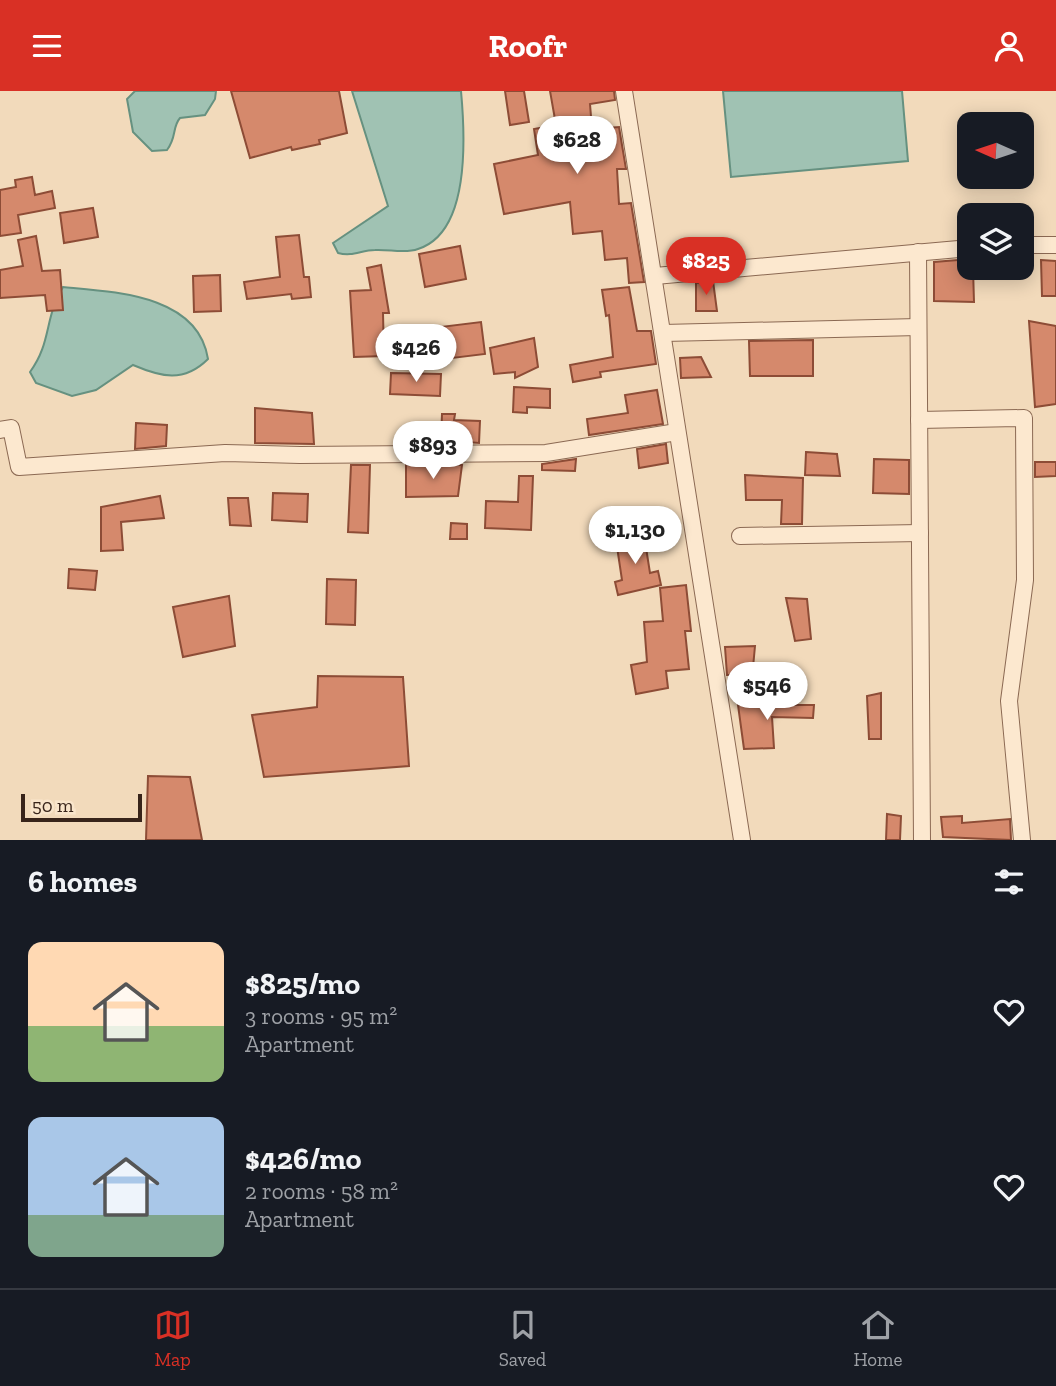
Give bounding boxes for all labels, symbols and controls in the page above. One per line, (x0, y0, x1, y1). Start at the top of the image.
icon: menu (28, 27, 66, 65)
text: Roofr (489, 27, 567, 65)
icon: person (990, 27, 1028, 65)
north arrow (957, 112, 1034, 189)
map controls (957, 112, 1034, 280)
pin: $628 (536, 116, 618, 176)
text: $628 (553, 125, 601, 153)
button: layers (957, 203, 1034, 280)
pin: $825 (665, 237, 747, 297)
text: $825 (682, 246, 730, 274)
pin: $426 (375, 324, 457, 384)
text: $426 (391, 333, 441, 361)
pin: $893 (392, 421, 474, 481)
text: $893 (409, 430, 457, 458)
pin: $1,130 (578, 507, 692, 566)
text: $1,130 (605, 515, 665, 543)
pin: $546 (726, 663, 808, 722)
text: $546 (743, 671, 791, 699)
scale bar (21, 791, 142, 823)
text: 50 m (32, 794, 73, 817)
icon: filters (990, 863, 1028, 901)
text: 6 homes (28, 864, 137, 900)
text: $825/mo (245, 966, 360, 1002)
icon: home (84, 970, 168, 1054)
icon: heart (990, 993, 1028, 1031)
text: 3 rooms · 95 m² (245, 1002, 397, 1030)
text: Apartment (245, 1030, 354, 1058)
text: $426/mo (245, 1141, 361, 1177)
icon: home (84, 1145, 168, 1229)
icon: heart (990, 1168, 1028, 1206)
text: 2 rooms · 58 m² (245, 1177, 398, 1205)
text: Apartment (245, 1205, 354, 1233)
tab: Map (154, 1306, 192, 1371)
tab: Saved (499, 1306, 546, 1371)
tab: Home (853, 1306, 902, 1371)

